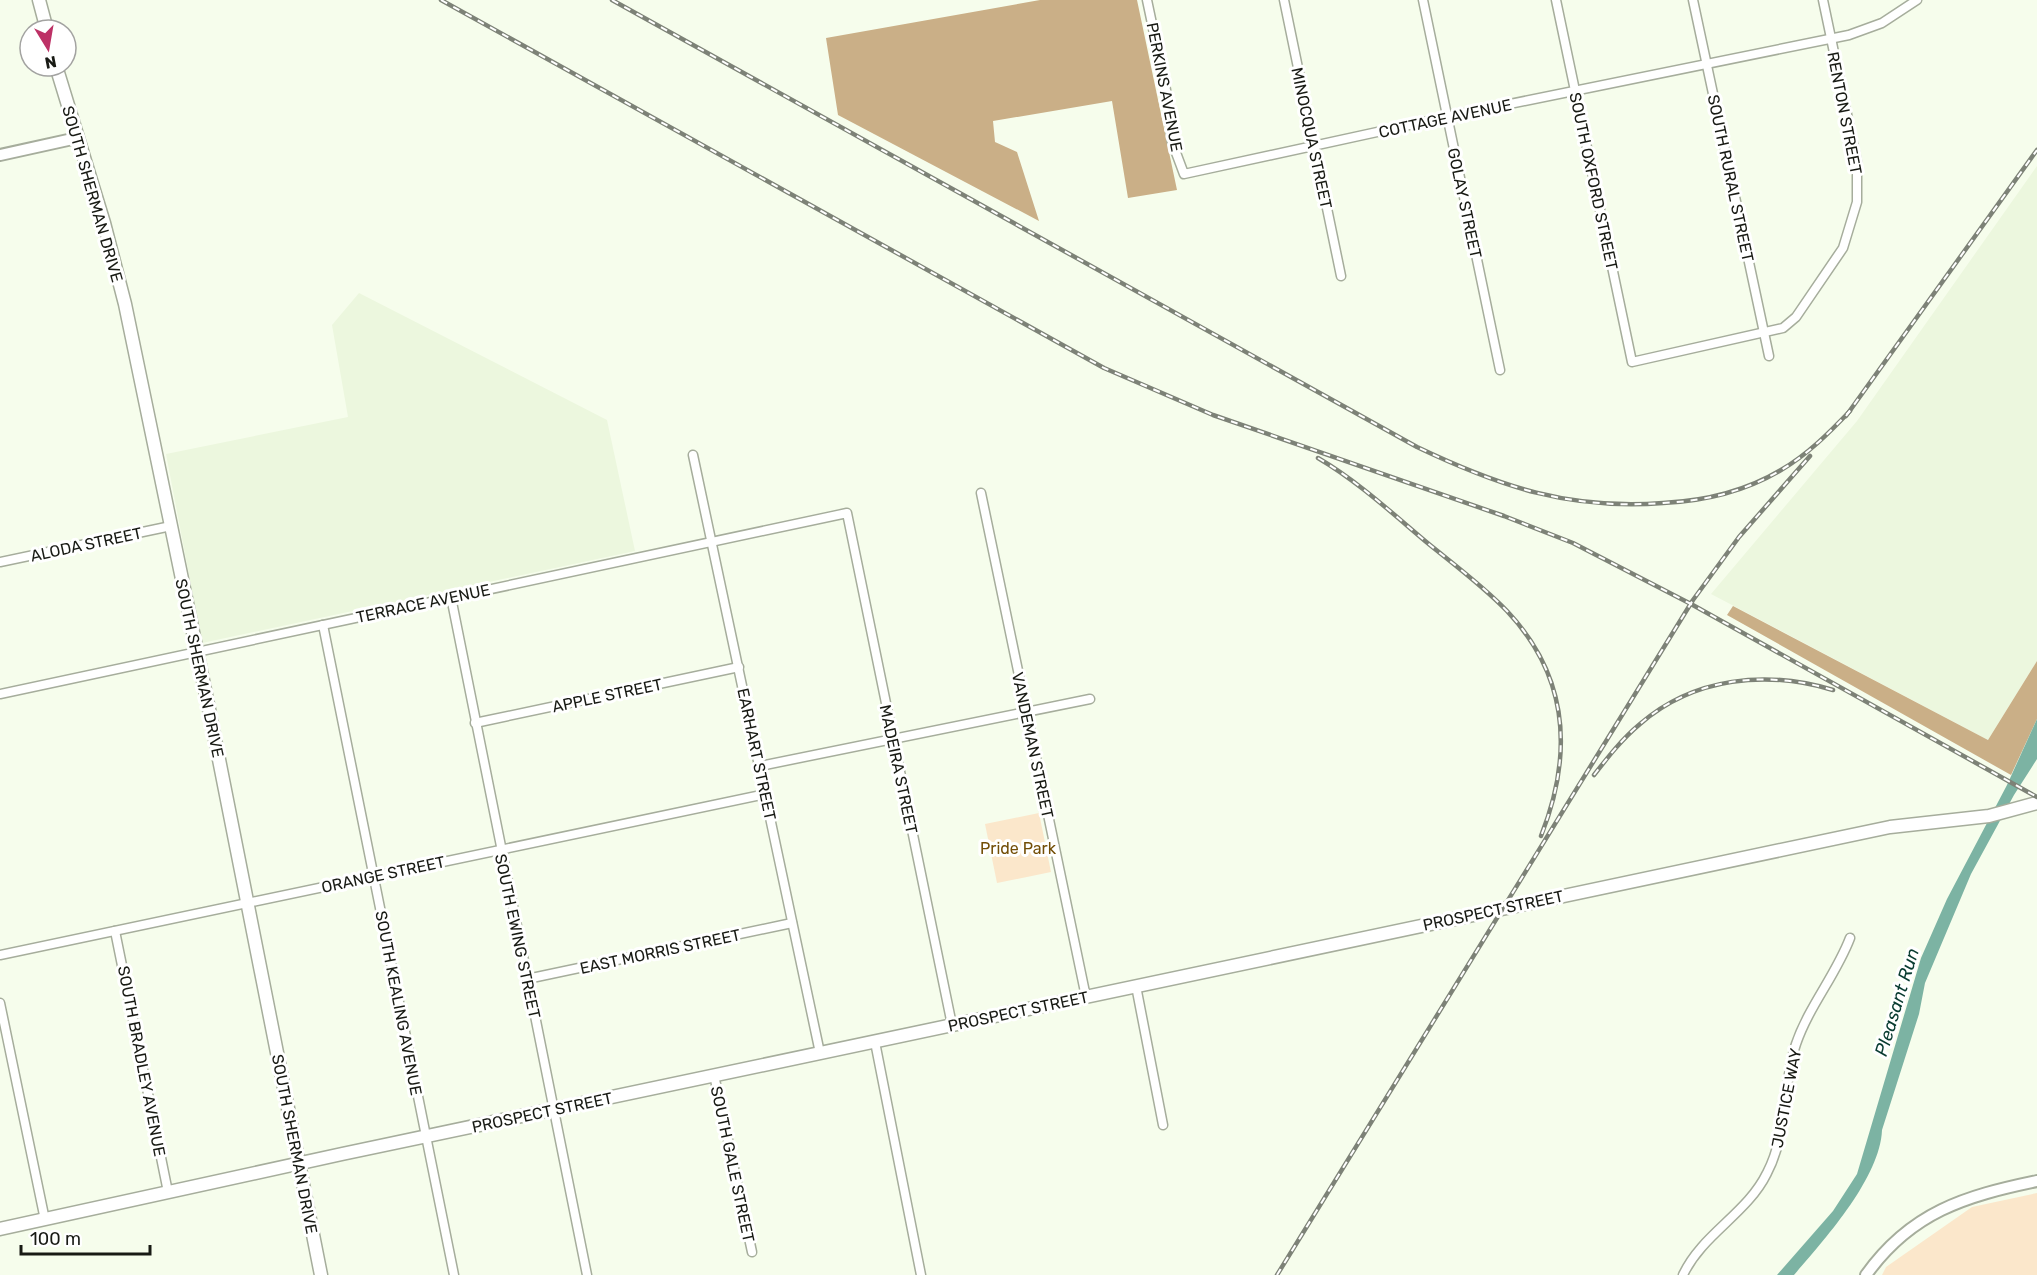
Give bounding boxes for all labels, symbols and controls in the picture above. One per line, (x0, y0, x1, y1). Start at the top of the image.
north arrow (18, 18, 78, 78)
street label: PERKINS AVENUE (1143, 21, 1186, 153)
street label: RENTON STREET (1823, 50, 1866, 176)
text: N (43, 52, 58, 73)
street label: MINOCQUA STREET (1287, 66, 1336, 210)
street label: SOUTH OXFORD STREET (1565, 91, 1622, 272)
street label: SOUTH RURAL STREET (1704, 93, 1758, 263)
street label: COTTAGE AVENUE (1377, 95, 1513, 142)
street label: SOUTH SHERMAN DRIVE (58, 104, 127, 285)
street label: GOLAY STREET (1444, 146, 1485, 260)
street label: ALODA STREET (29, 523, 144, 566)
street label: SOUTH SHERMAN DRIVE (171, 577, 228, 759)
street label: TERRACE AVENUE (354, 580, 492, 627)
street label: VANDEMAN STREET (1008, 670, 1057, 820)
street label: APPLE STREET (550, 675, 664, 716)
street label: EARHART STREET (733, 686, 780, 822)
street label: MADEIRA STREET (876, 703, 921, 835)
park label: Pride Park (980, 839, 1057, 858)
street label: ORANGE STREET (320, 852, 447, 897)
street label: SOUTH EWING STREET (491, 852, 544, 1020)
street label: PROSPECT STREET (1421, 886, 1565, 935)
street label: SOUTH KEALING AVENUE (371, 909, 426, 1097)
street label: EAST MORRIS STREET (578, 925, 742, 978)
water label: Pleasant Run (1870, 945, 1924, 1059)
street label: SOUTH BRADLEY AVENUE (114, 964, 169, 1158)
street label: PROSPECT STREET (946, 987, 1090, 1036)
street label: JUSTICE WAY (1768, 1047, 1805, 1150)
street label: SOUTH SHERMAN DRIVE (268, 1053, 321, 1236)
street label: SOUTH GALE STREET (707, 1084, 758, 1244)
street label: PROSPECT STREET (470, 1088, 614, 1137)
scale bar (21, 1218, 150, 1256)
text: 100 m (30, 1228, 81, 1250)

